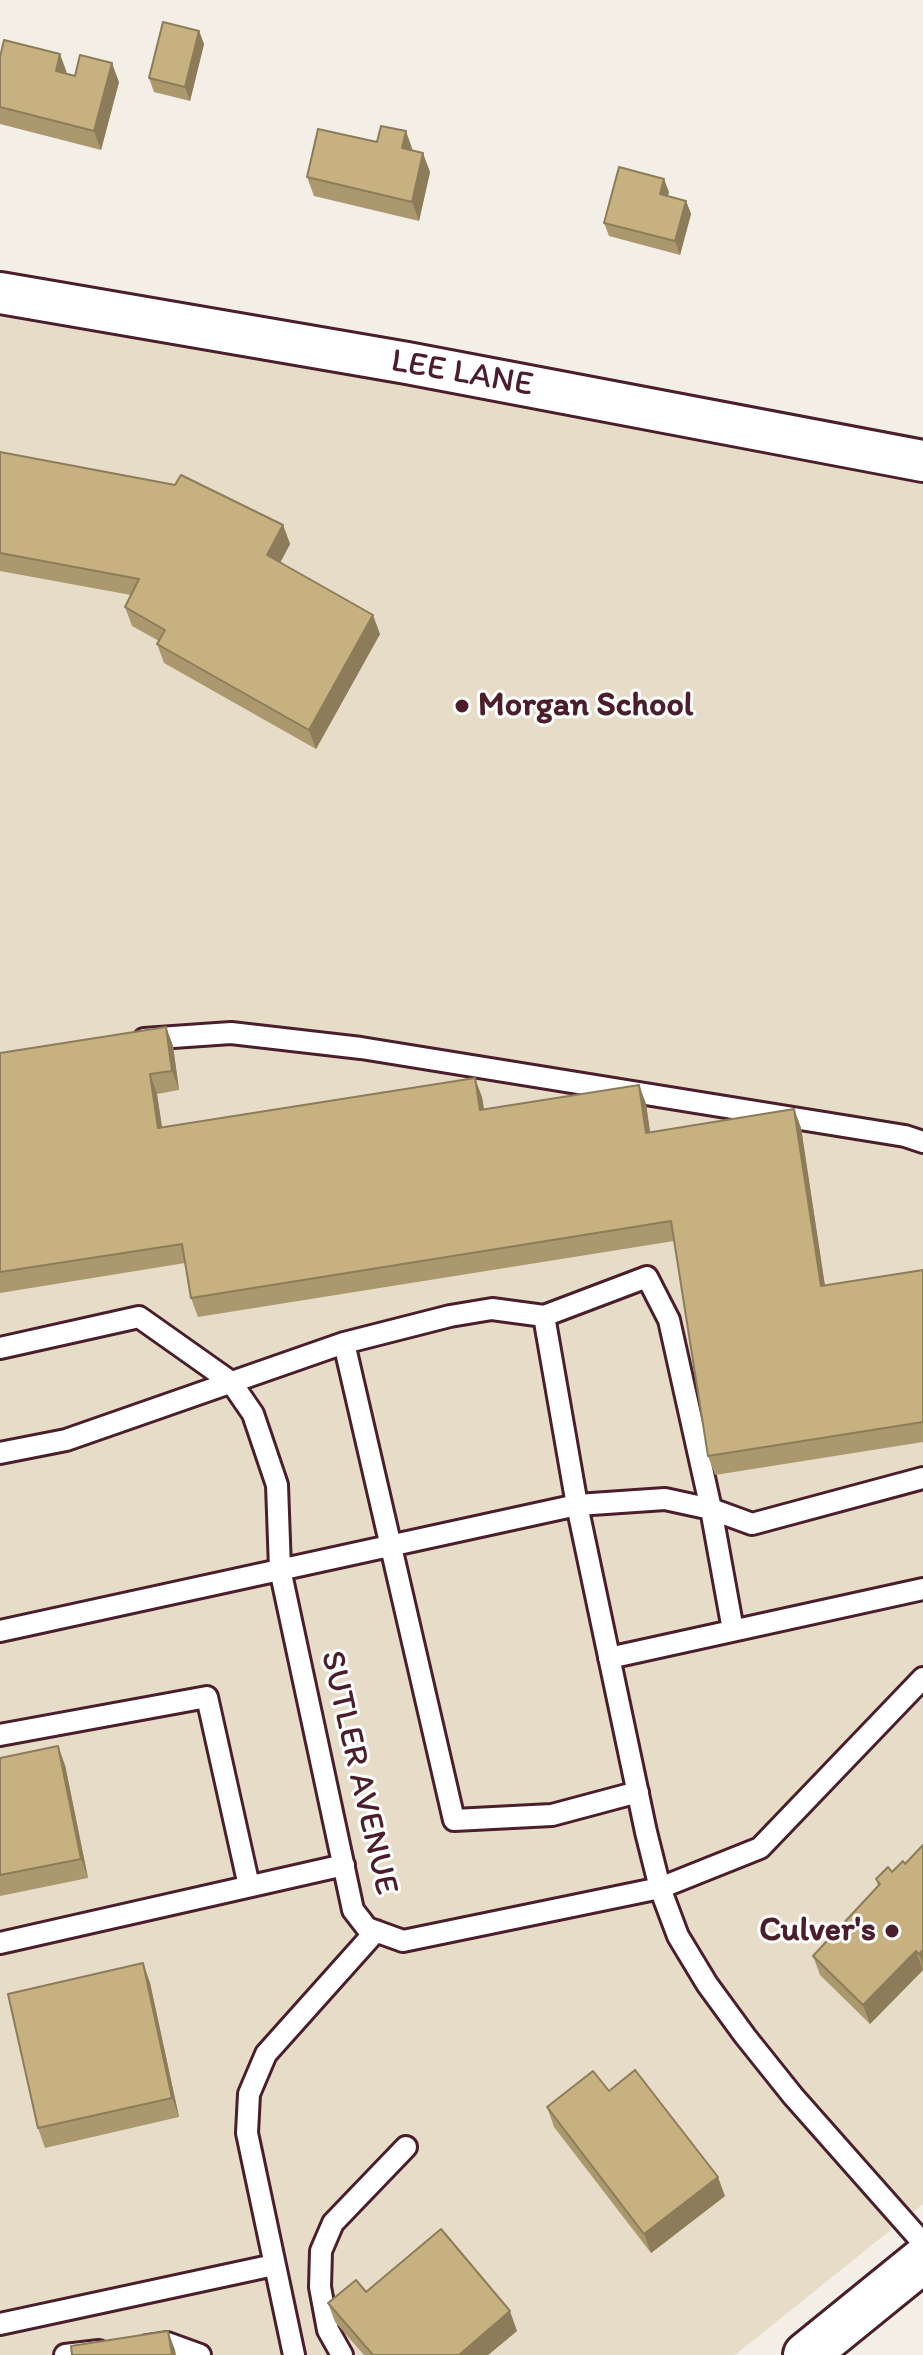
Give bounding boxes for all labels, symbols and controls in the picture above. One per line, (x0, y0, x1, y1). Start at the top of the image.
street label: LEE LANE (388, 341, 536, 407)
place label: Morgan School (478, 686, 693, 726)
marker: Morgan School (453, 697, 471, 715)
street label: SUTLER AVENUE (310, 1647, 406, 1899)
place label: Culver's (759, 1911, 876, 1951)
marker: Culver's (883, 1922, 901, 1940)

